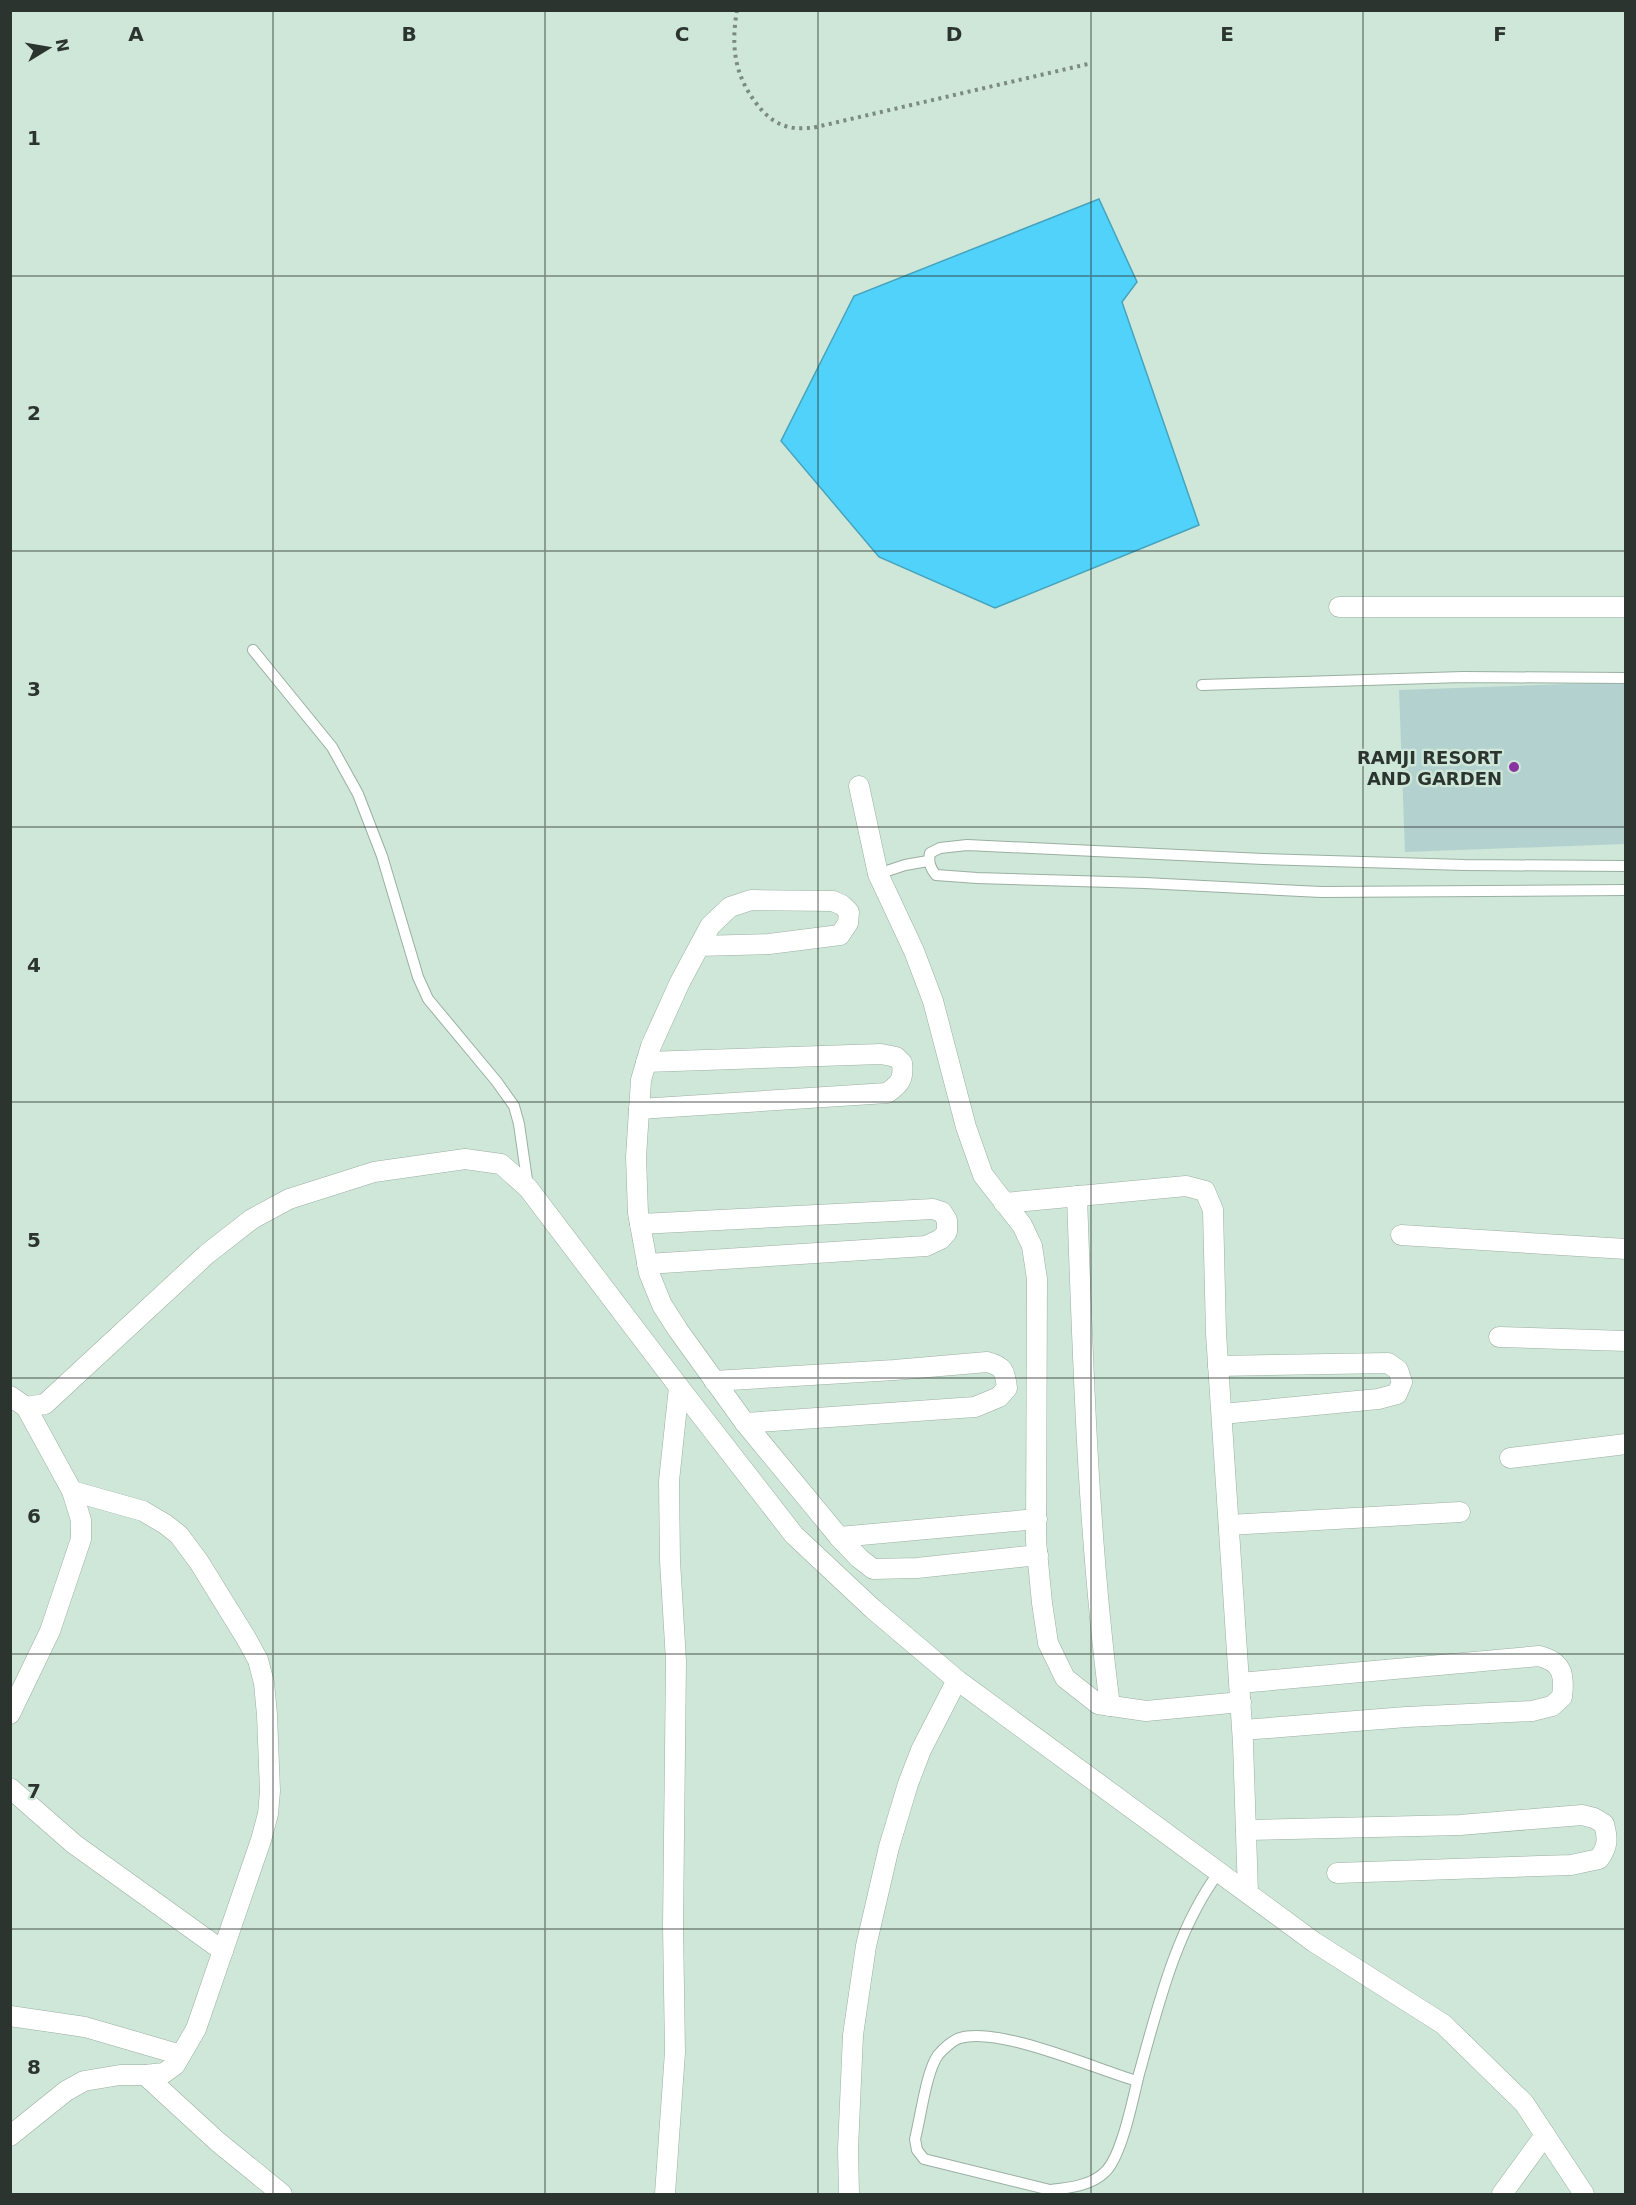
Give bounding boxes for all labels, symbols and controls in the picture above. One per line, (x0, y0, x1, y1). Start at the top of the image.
north arrow (18, 18, 78, 78)
text: A (128, 22, 144, 46)
text: B (401, 22, 417, 46)
text: C (675, 22, 689, 46)
text: D (946, 22, 962, 46)
text: E (1220, 22, 1234, 46)
text: F (1493, 22, 1507, 46)
text: N (52, 37, 73, 54)
text: 1 (27, 126, 41, 150)
text: 2 (27, 401, 41, 425)
text: 3 (27, 677, 41, 701)
place label: RAMJI RESORT AND GARDEN (1357, 747, 1503, 789)
marker: RAMJI RESORT AND GARDEN (1507, 760, 1521, 774)
text: 4 (27, 953, 41, 977)
text: 5 (27, 1228, 41, 1252)
text: 6 (27, 1504, 41, 1528)
text: 7 (27, 1779, 41, 1803)
text: 8 (27, 2055, 41, 2079)

